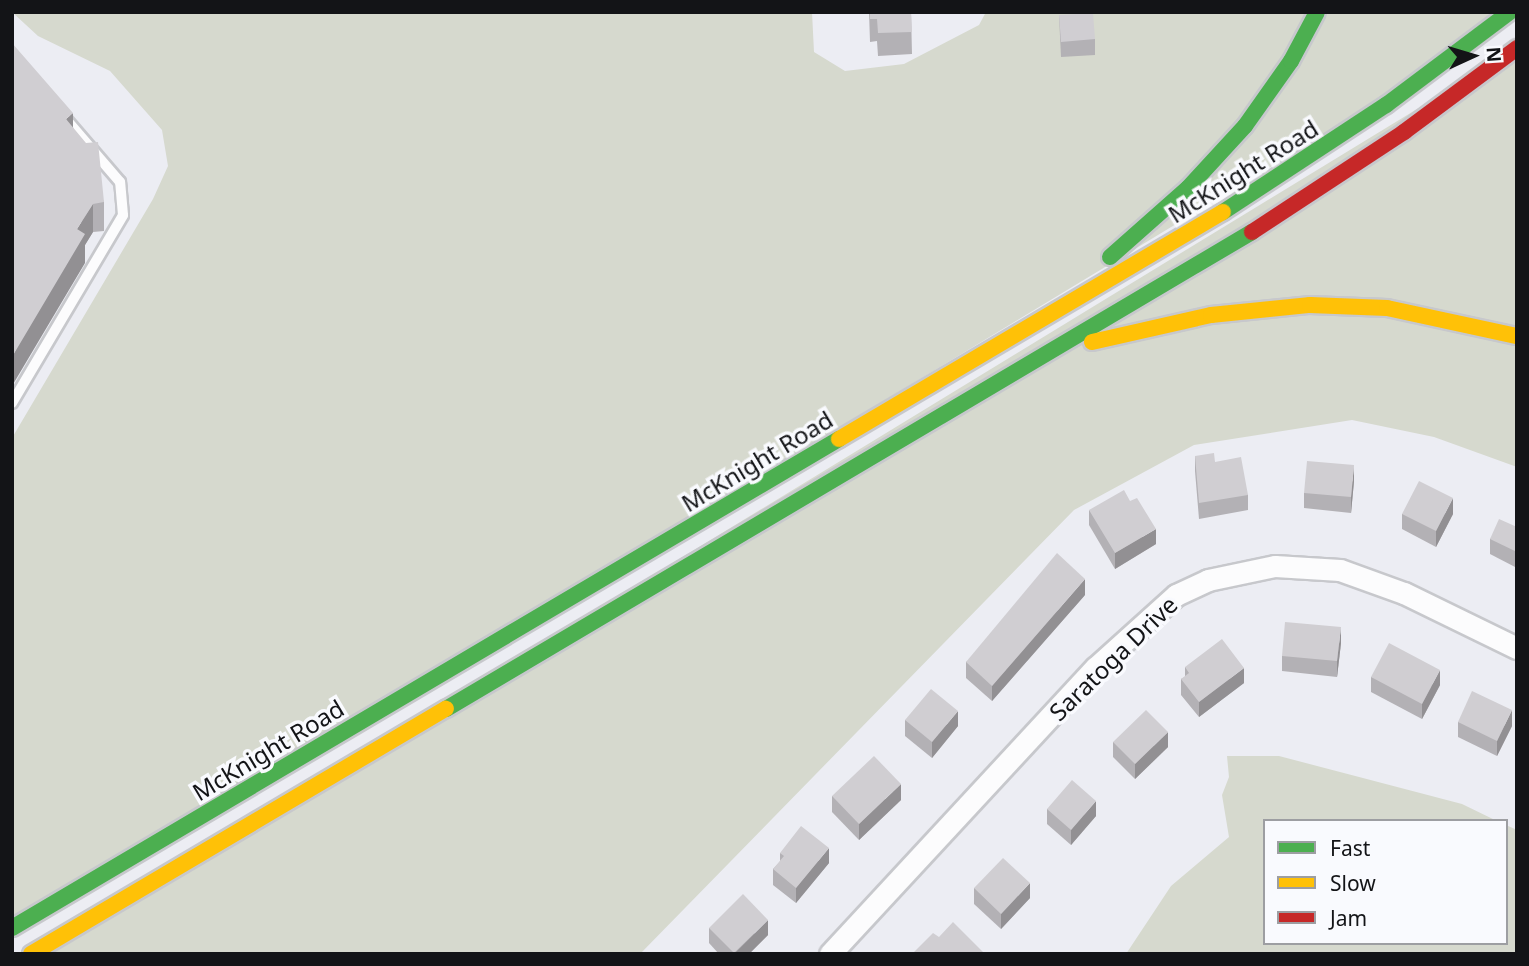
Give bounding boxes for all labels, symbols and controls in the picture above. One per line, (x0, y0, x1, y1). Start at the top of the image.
north arrow (1438, 21, 1508, 91)
text: N (1480, 46, 1507, 63)
street label: McKnight Road (1163, 113, 1323, 229)
street label: McKnight Road (676, 405, 838, 517)
street label: Saratoga Drive (1043, 590, 1183, 726)
street label: McKnight Road (187, 694, 349, 806)
legend (1263, 819, 1508, 945)
text: Fast (1330, 834, 1370, 862)
text: Slow (1330, 869, 1376, 897)
text: Jam (1330, 904, 1367, 932)

